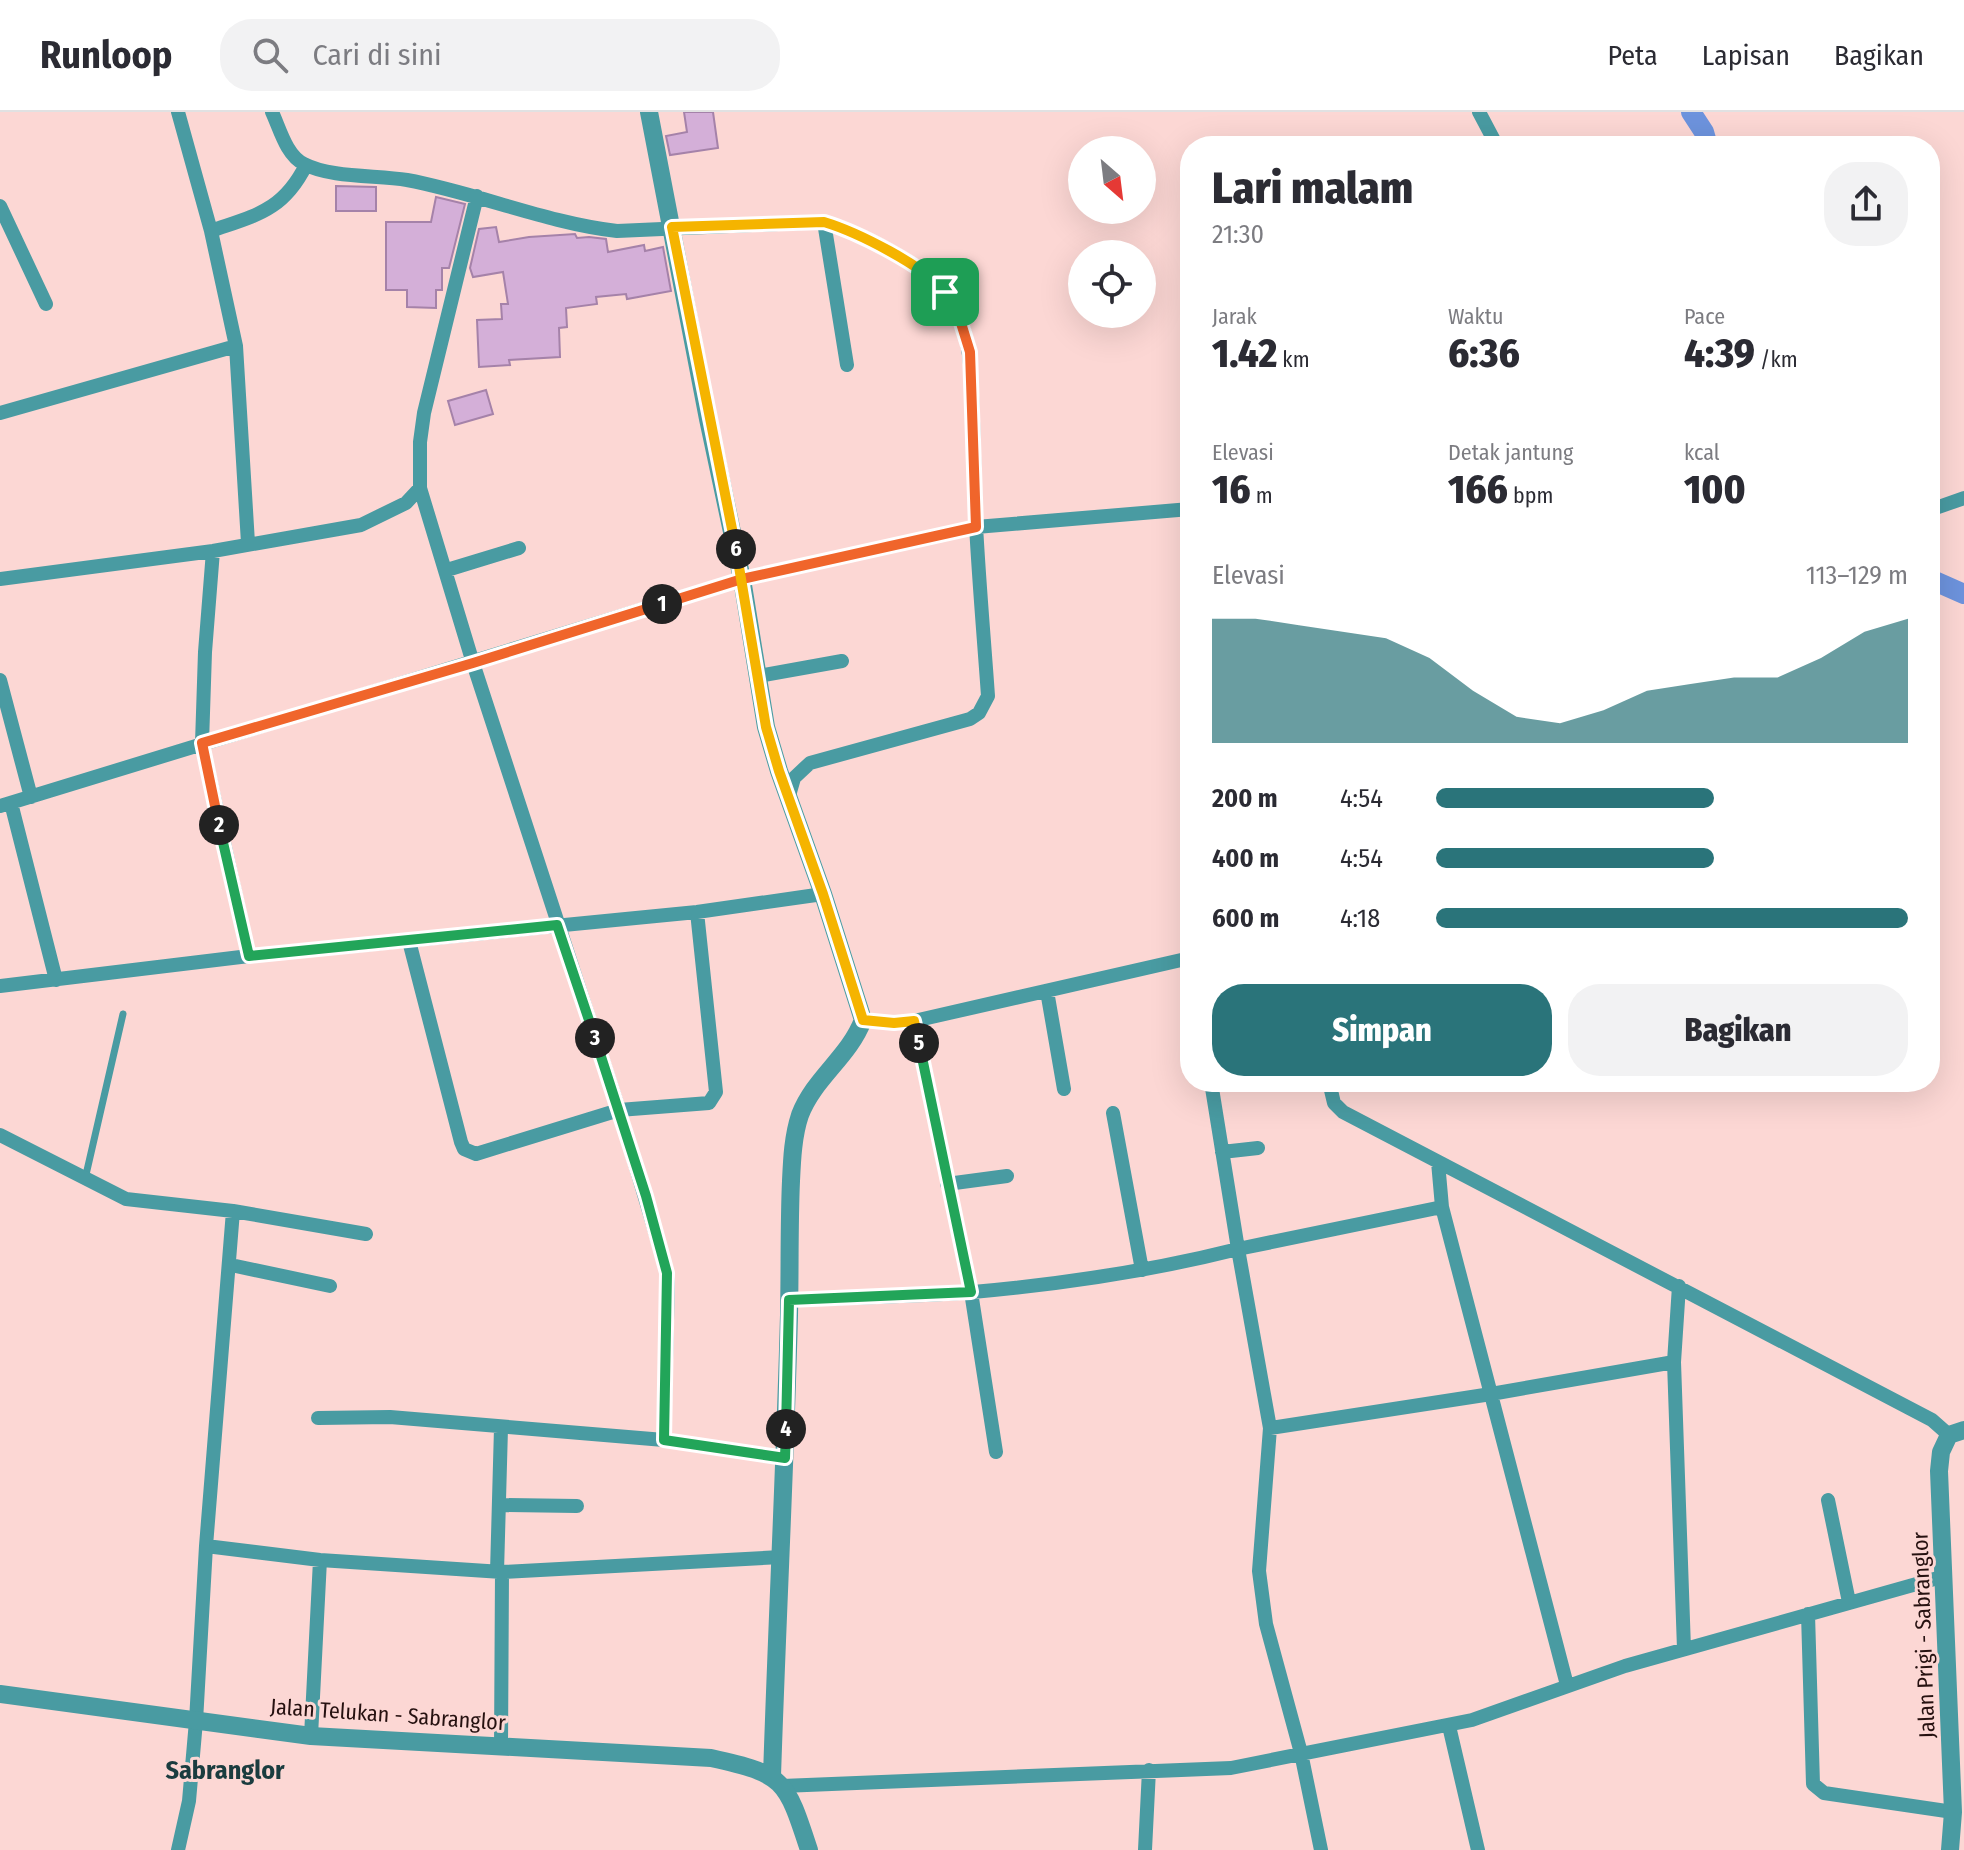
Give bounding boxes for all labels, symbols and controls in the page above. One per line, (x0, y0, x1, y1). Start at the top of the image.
search box (220, 19, 780, 91)
text: Runloop (40, 32, 172, 78)
icon: search (248, 33, 292, 77)
text: Cari di sini (312, 37, 442, 73)
text: Peta (1607, 39, 1658, 72)
text: Lapisan (1702, 39, 1790, 72)
text: Bagikan (1834, 39, 1924, 72)
north arrow (1068, 136, 1156, 224)
map controls (1068, 136, 1156, 328)
text: Lari malam (1212, 162, 1413, 215)
button: share (1824, 162, 1908, 246)
text: 21:30 (1212, 219, 1264, 250)
button: locate (1068, 240, 1156, 328)
pin (911, 258, 979, 326)
icon: arrive (923, 270, 967, 314)
text: Jarak (1212, 303, 1257, 330)
text: Waktu (1448, 303, 1504, 330)
text: Pace (1684, 303, 1725, 330)
text: 1.42 (1212, 330, 1277, 378)
text: 6:36 (1448, 330, 1520, 378)
text: 4:39 (1684, 330, 1755, 378)
text: km (1277, 346, 1310, 373)
text: /km (1755, 346, 1798, 373)
text: Elevasi (1212, 439, 1274, 466)
text: Detak jantung (1448, 439, 1573, 466)
text: kcal (1684, 439, 1720, 466)
text: 16 (1212, 466, 1251, 514)
text: 166 (1448, 466, 1508, 514)
text: 100 (1684, 466, 1746, 514)
text: m (1251, 482, 1273, 509)
text: bpm (1508, 482, 1553, 509)
pin: 6 (716, 529, 756, 569)
text: 6 (730, 535, 742, 562)
text: Elevasi (1212, 560, 1285, 591)
text: 113–129 m (1806, 560, 1908, 591)
pin: 1 (642, 584, 682, 624)
text: 1 (657, 590, 667, 617)
text: 200 m (1212, 783, 1278, 814)
text: 4:54 (1340, 783, 1383, 814)
pin: 2 (199, 805, 239, 845)
text: 2 (214, 811, 224, 838)
text: 400 m (1212, 843, 1279, 874)
text: 4:54 (1340, 843, 1383, 874)
text: 600 m (1212, 903, 1279, 934)
text: 4:18 (1340, 903, 1380, 934)
button: Simpan (1212, 984, 1552, 1076)
button: Bagikan (1568, 984, 1908, 1076)
pin: 3 (575, 1018, 615, 1058)
pin: 5 (899, 1023, 939, 1063)
text: 3 (590, 1024, 600, 1051)
text: 5 (914, 1029, 924, 1056)
pin: 4 (766, 1409, 806, 1449)
text: 4 (780, 1415, 792, 1442)
street label: Jalan Prigi - Sabranglor (1906, 1531, 1941, 1739)
street label: Jalan Telukan - Sabranglor (269, 1693, 507, 1736)
district label: Sabranglor (165, 1755, 285, 1786)

